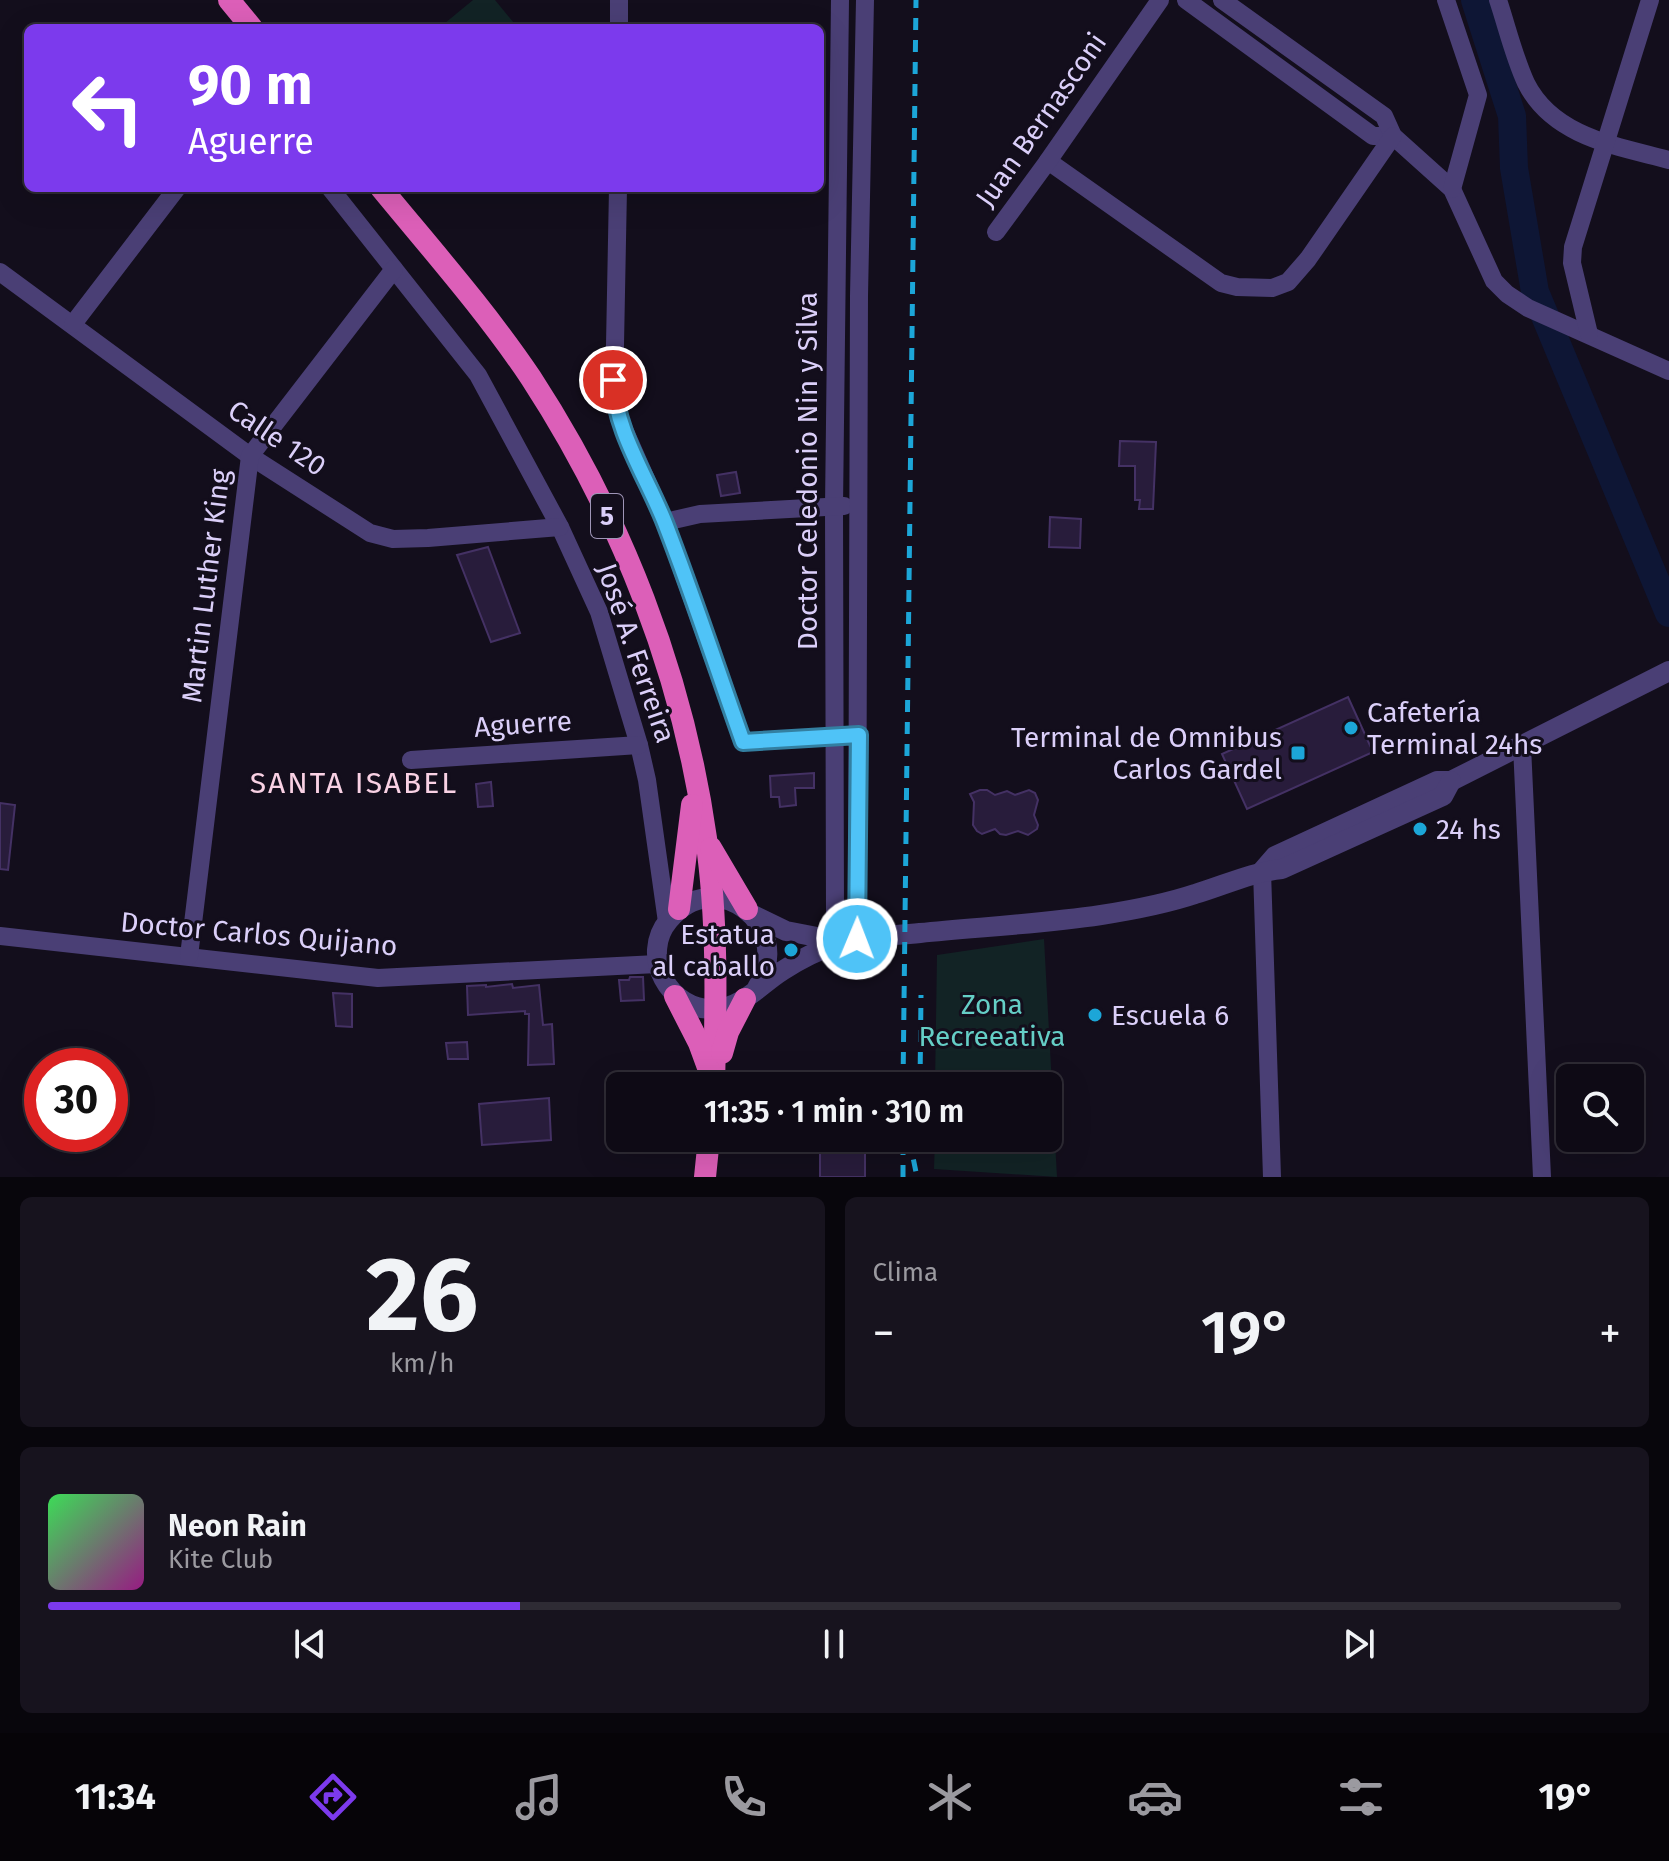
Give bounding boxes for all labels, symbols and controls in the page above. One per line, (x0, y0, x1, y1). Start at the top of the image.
street label: Juan Bernasconi (969, 27, 1113, 213)
text: 90 m (188, 52, 313, 119)
icon: left (56, 56, 160, 160)
text: Aguerre (188, 120, 314, 164)
street label: Doctor Celedonio Nin y Silva (791, 292, 824, 650)
pin (579, 346, 647, 414)
icon: arrive (591, 358, 635, 402)
street label: Calle 120 (222, 393, 332, 483)
street label: Martin Luther King (175, 467, 237, 705)
road number: 5 (591, 494, 623, 538)
street label: José A. Ferreira (590, 559, 682, 747)
place label: Cafetería Terminal 24hs (1367, 696, 1542, 761)
street label: Aguerre (473, 704, 573, 744)
marker: Cafetería Terminal 24hs (1342, 719, 1360, 737)
place label: Terminal de Omnibus Carlos Gardel (1011, 721, 1282, 786)
marker: Terminal de Omnibus Carlos Gardel (1289, 744, 1307, 762)
district label: SANTA ISABEL (250, 765, 458, 801)
place label: 24 hs (1436, 813, 1501, 846)
marker: 24 hs (1411, 820, 1429, 838)
position arrow (815, 897, 899, 981)
street label: Doctor Carlos Quijano (119, 905, 399, 963)
place label: Estatua al caballo (652, 918, 775, 983)
marker: Estatua al caballo (782, 941, 800, 959)
park label: Zona Recreeativa (918, 988, 1066, 1053)
place label: Escuela 6 (1111, 999, 1229, 1032)
marker: Escuela 6 (1086, 1006, 1104, 1024)
speed limit sign: 30 (24, 1048, 128, 1152)
map controls (1556, 1064, 1644, 1152)
button: search (1556, 1064, 1644, 1152)
text: 11:35 · 1 min · 310 m (704, 1094, 964, 1130)
text: 26 (366, 1233, 478, 1358)
text: Clima (873, 1257, 938, 1288)
text: 19° (1201, 1297, 1293, 1369)
text: − (873, 1307, 895, 1360)
text: + (1599, 1307, 1621, 1360)
text: km/h (390, 1348, 454, 1379)
text: Neon Rain (168, 1508, 307, 1544)
text: Kite Club (168, 1544, 273, 1575)
icon: previous (288, 1622, 332, 1666)
icon: pause (812, 1622, 856, 1666)
icon: next (1337, 1622, 1381, 1666)
icon: directions (305, 1769, 361, 1825)
icon: music (511, 1769, 567, 1825)
icon: phone (716, 1769, 772, 1825)
icon: climate (922, 1769, 978, 1825)
icon: car (1127, 1769, 1183, 1825)
icon: filters (1333, 1769, 1389, 1825)
text: 11:34 (75, 1775, 156, 1819)
text: 19° (1539, 1775, 1594, 1819)

